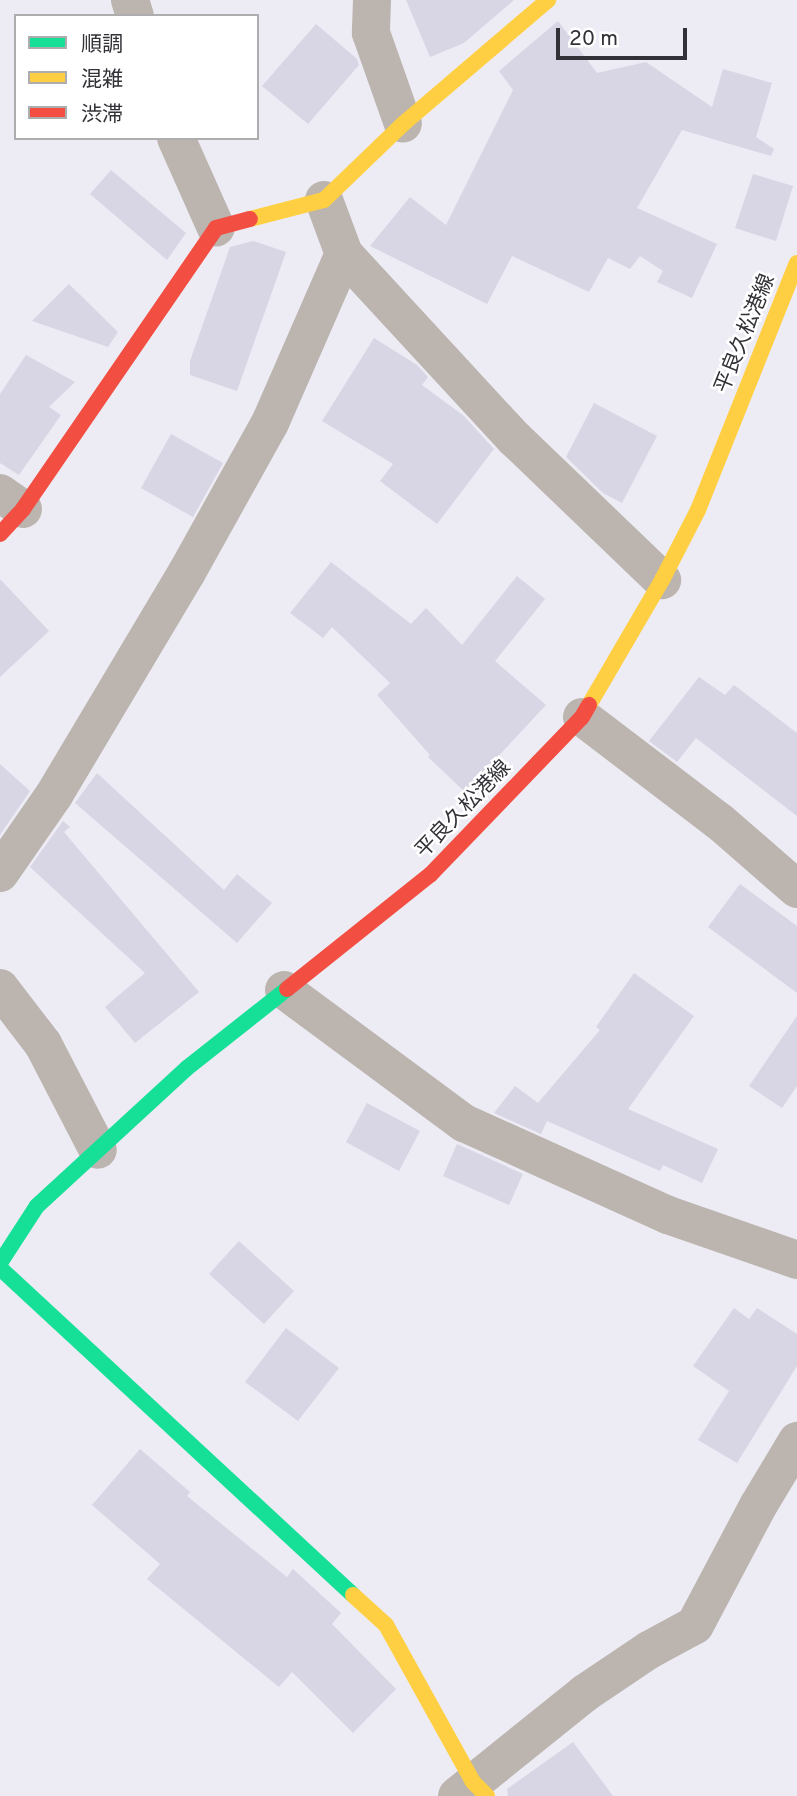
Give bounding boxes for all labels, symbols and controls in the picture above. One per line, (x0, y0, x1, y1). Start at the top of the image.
legend (14, 14, 259, 140)
scale bar (559, 14, 690, 58)
text: 20 m (569, 26, 618, 53)
text: 順調 (81, 32, 123, 59)
text: 混雑 (81, 67, 123, 94)
text: 渋滞 (81, 102, 123, 129)
street label: 平良久松港線 (711, 271, 781, 397)
street label: 平良久松港線 (411, 756, 517, 864)

